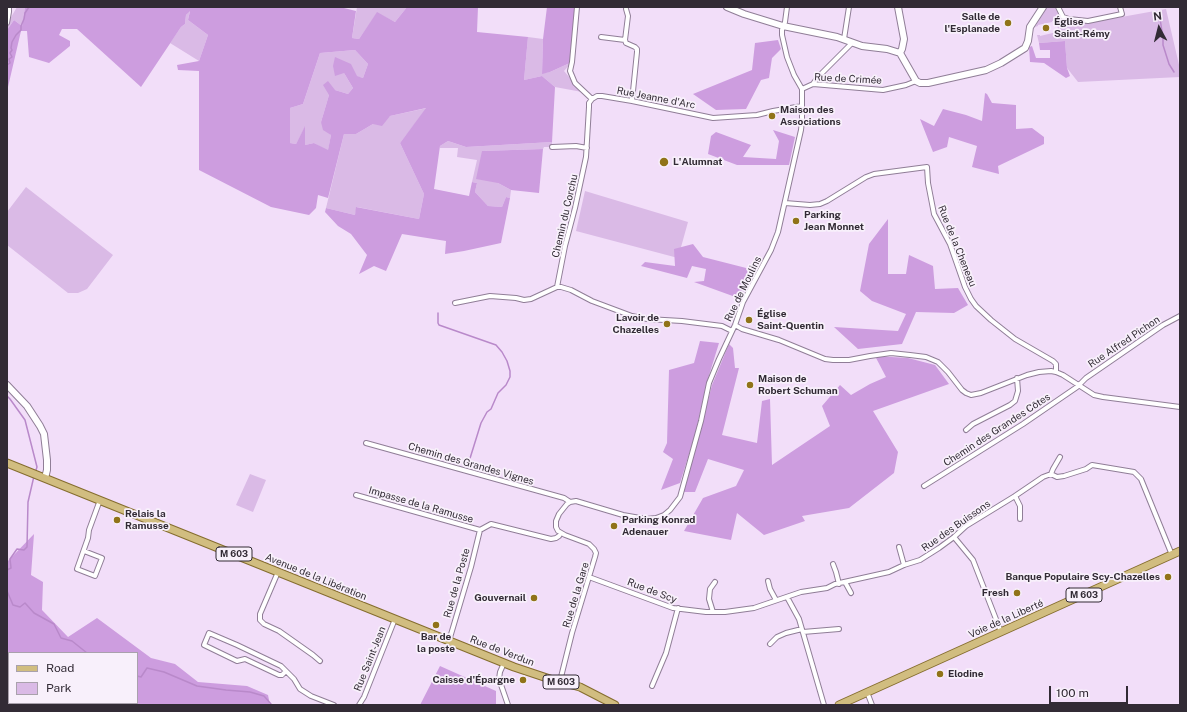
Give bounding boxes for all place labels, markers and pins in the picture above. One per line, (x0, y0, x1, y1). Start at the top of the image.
place label: Salle de l'Esplanade (944, 11, 1000, 34)
place label: Église Saint-Rémy (1054, 16, 1110, 40)
marker: Salle de l'Esplanade (1003, 18, 1013, 28)
marker: Église Saint-Rémy (1041, 23, 1051, 33)
place label: Maison des Associations (780, 104, 841, 128)
marker: Maison des Associations (767, 111, 777, 121)
marker: L'Alumnat (658, 156, 670, 168)
place label: L'Alumnat (673, 156, 722, 168)
place label: Parking Jean Monnet (804, 209, 864, 232)
marker: Parking Jean Monnet (791, 216, 801, 226)
place label: Église Saint-Quentin (757, 308, 824, 332)
place label: Lavoir de Chazelles (612, 312, 659, 336)
marker: Église Saint-Quentin (744, 315, 754, 325)
marker: Lavoir de Chazelles (662, 319, 672, 329)
place label: Maison de Robert Schuman (758, 373, 838, 396)
marker: Maison de Robert Schuman (745, 380, 755, 390)
place label: Relais la Ramusse (125, 508, 169, 532)
place label: Parking Konrad Adenauer (622, 514, 695, 538)
marker: Relais la Ramusse (112, 515, 122, 525)
marker: Parking Konrad Adenauer (609, 521, 619, 531)
place label: Banque Populaire Scy-Chazelles (1005, 571, 1160, 583)
marker: Banque Populaire Scy-Chazelles (1163, 572, 1173, 582)
place label: Fresh (982, 587, 1009, 599)
marker: Fresh (1012, 588, 1022, 598)
place label: Gouvernail (474, 592, 526, 604)
marker: Gouvernail (529, 593, 539, 603)
marker: Bar de la poste (431, 620, 441, 630)
place label: Bar de la poste (417, 631, 455, 654)
place label: Elodine (948, 668, 984, 680)
marker: Elodine (935, 669, 945, 679)
place label: Caisse d'Épargne (432, 674, 515, 686)
marker: Caisse d'Épargne (518, 675, 528, 685)

